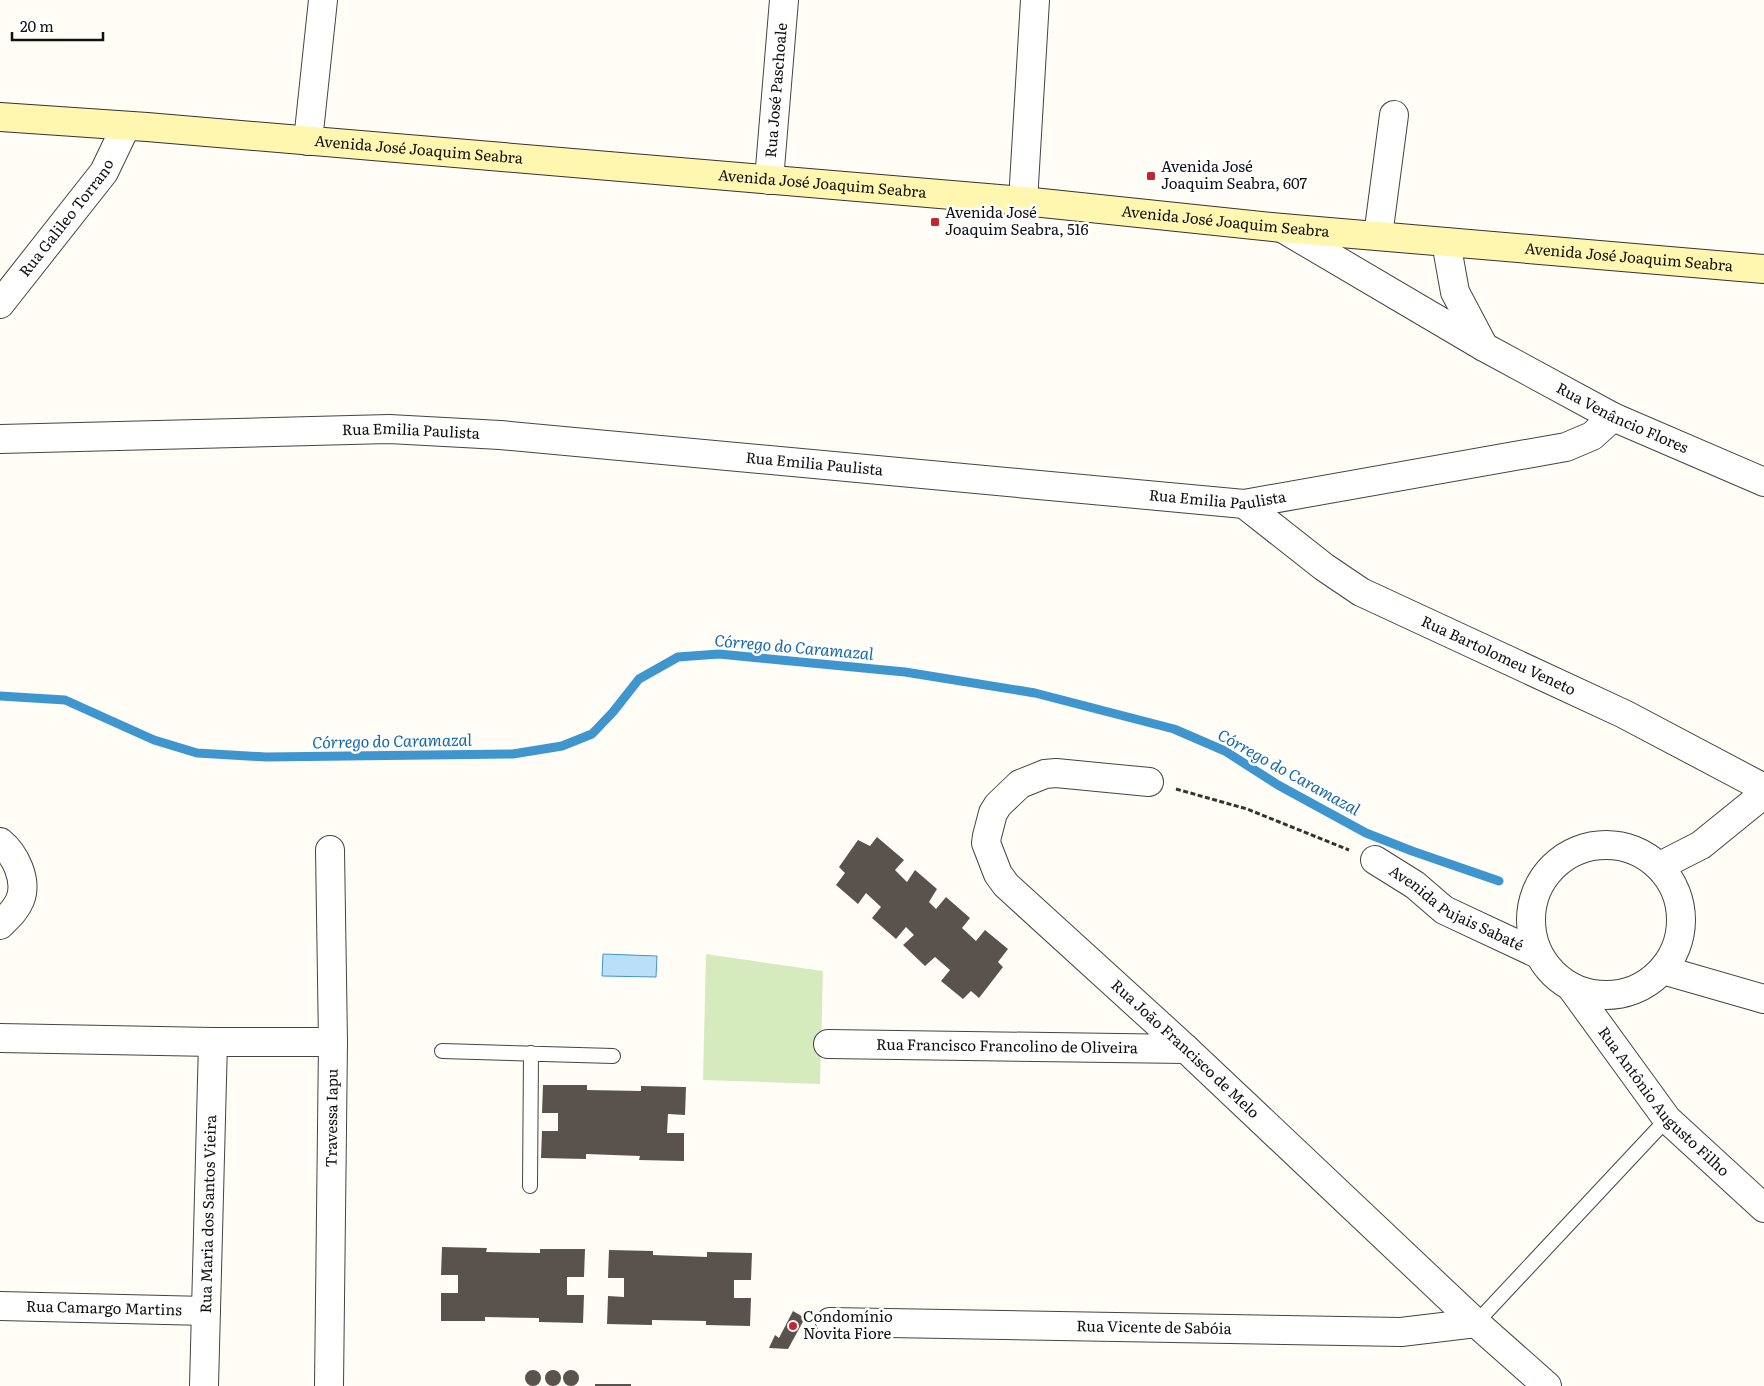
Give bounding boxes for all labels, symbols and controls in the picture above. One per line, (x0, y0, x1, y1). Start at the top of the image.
scale bar (12, 10, 104, 42)
text: 20 m (20, 14, 54, 37)
street label: Rua José Paschoale (758, 22, 792, 159)
street label: Avenida José Joaquim Seabra (314, 128, 525, 169)
street label: Rua Galileo Torrano (13, 154, 119, 281)
place label: Avenida José Joaquim Seabra, 607 (1161, 154, 1308, 194)
street label: Avenida José Joaquim Seabra (717, 162, 928, 203)
marker: Avenida José Joaquim Seabra, 607 (1145, 170, 1157, 182)
street label: Avenida José Joaquim Seabra (1120, 198, 1332, 242)
place label: Avenida José Joaquim Seabra, 516 (945, 200, 1089, 240)
marker: Avenida José Joaquim Seabra, 516 (929, 216, 941, 228)
street label: Avenida José Joaquim Seabra (1524, 236, 1735, 276)
street label: Rua Venâncio Flores (1553, 375, 1692, 458)
street label: Rua Emilia Paulista (342, 416, 481, 444)
street label: Rua Emilia Paulista (745, 445, 885, 481)
street label: Rua Emilia Paulista (1148, 482, 1289, 514)
street label: Rua Bartolomeu Veneto (1418, 609, 1580, 700)
water label: Córrego do Caramazal (713, 627, 875, 665)
water label: Córrego do Caramazal (1214, 722, 1366, 821)
water label: Córrego do Caramazal (312, 727, 473, 753)
street label: Avenida Pujais Sabaté (1385, 859, 1528, 956)
street label: Rua João Francisco de Melo (1107, 973, 1266, 1123)
street label: Rua Antônio Augusto Filho (1593, 1021, 1736, 1181)
street label: Rua Francisco Francolino de Oliveira (876, 1032, 1139, 1058)
street label: Travessa Iapu (319, 1068, 343, 1168)
street label: Rua Maria dos Santos Vieira (193, 1114, 221, 1314)
street label: Rua Camargo Martins (26, 1294, 182, 1320)
place label: Condomínio Novita Fiore (803, 1304, 893, 1344)
street label: Rua Vicente de Sabóia (1076, 1313, 1233, 1339)
marker: Condomínio Novita Fiore (787, 1320, 799, 1332)

